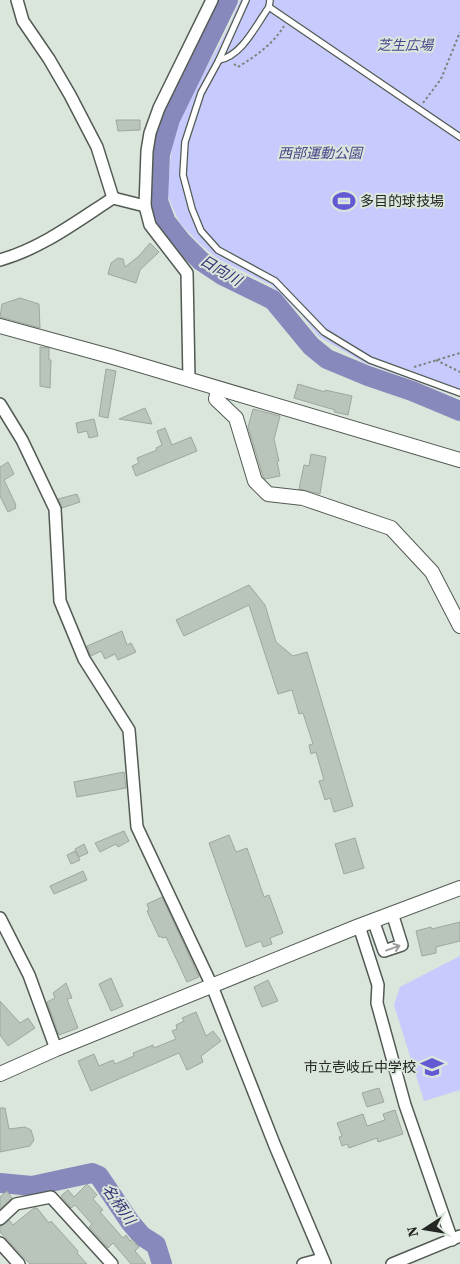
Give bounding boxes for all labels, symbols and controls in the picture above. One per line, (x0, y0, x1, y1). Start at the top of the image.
park label: 芝生広場 (377, 35, 435, 55)
park label: 西部運動公園 (278, 143, 364, 163)
sports icon: 多目的球技場 (331, 188, 357, 214)
place label: 多目的球技場 (360, 191, 444, 211)
water label: 日向川 (196, 249, 247, 292)
one-way arrow (385, 943, 400, 952)
school or university icon: 市立壱岐丘中学校 (419, 1054, 445, 1080)
place label: 市立壱岐丘中学校 (304, 1057, 416, 1077)
water label: 名柄川 (97, 1180, 142, 1230)
north arrow (400, 1204, 450, 1254)
text: N (401, 1225, 423, 1239)

